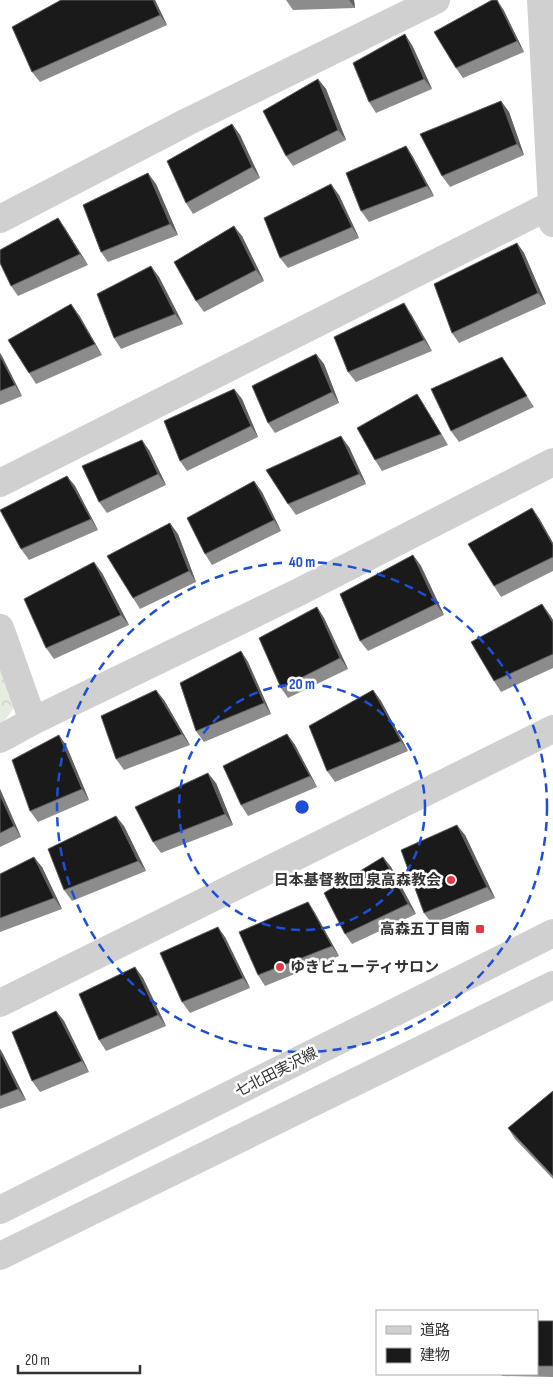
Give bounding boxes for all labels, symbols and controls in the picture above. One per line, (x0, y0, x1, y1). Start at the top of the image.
text: 40 m (289, 553, 315, 572)
text: 20 m (289, 675, 315, 694)
centre of rings (293, 798, 311, 816)
place label: 日本基督教団 泉高森教会 (274, 871, 441, 890)
marker: 日本基督教団 泉高森教会 (445, 874, 457, 886)
place label: 高森五丁目南 (380, 920, 470, 939)
marker: 高森五丁目南 (474, 923, 486, 935)
place label: ゆきビューティサロン (290, 958, 439, 977)
marker: ゆきビューティサロン (274, 961, 286, 973)
street label: 七北田実沢線 (232, 1044, 321, 1101)
legend (376, 1310, 538, 1375)
text: 道路 (420, 1321, 450, 1340)
scale bar (18, 1342, 140, 1374)
text: 建物 (420, 1346, 450, 1365)
text: 20 m (25, 1351, 50, 1370)

